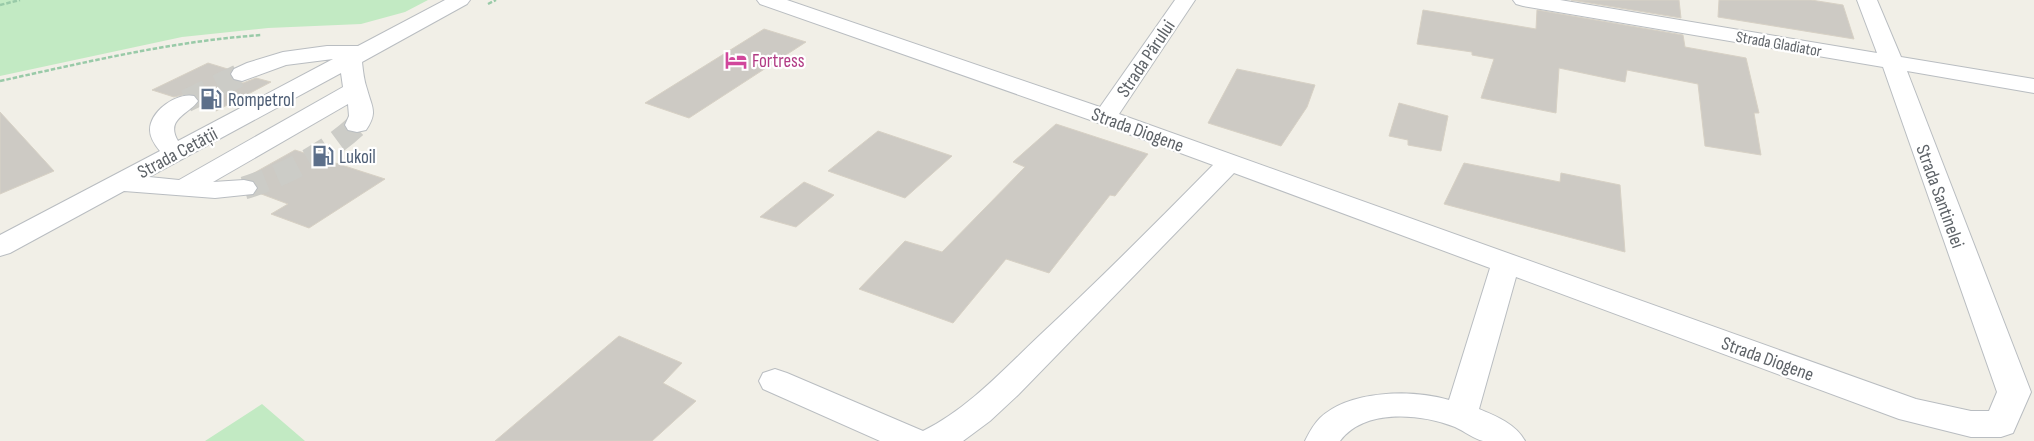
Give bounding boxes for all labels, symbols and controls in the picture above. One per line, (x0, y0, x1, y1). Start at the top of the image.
street label: Strada Părului (1112, 16, 1180, 102)
street label: Strada Gladiator (1734, 28, 1823, 61)
hotel icon: Fortress (723, 47, 749, 73)
place label: Fortress (752, 50, 805, 73)
fuel station icon: Rompetrol (198, 86, 224, 112)
place label: Rompetrol (228, 89, 294, 112)
street label: Strada Diogene (1088, 103, 1187, 158)
street label: Strada Cetății (134, 123, 222, 184)
street label: Strada Santinelei (1910, 142, 1969, 251)
fuel station icon: Lukoil (310, 143, 336, 169)
place label: Lukoil (339, 146, 376, 169)
street label: Strada Diogene (1718, 332, 1817, 387)

